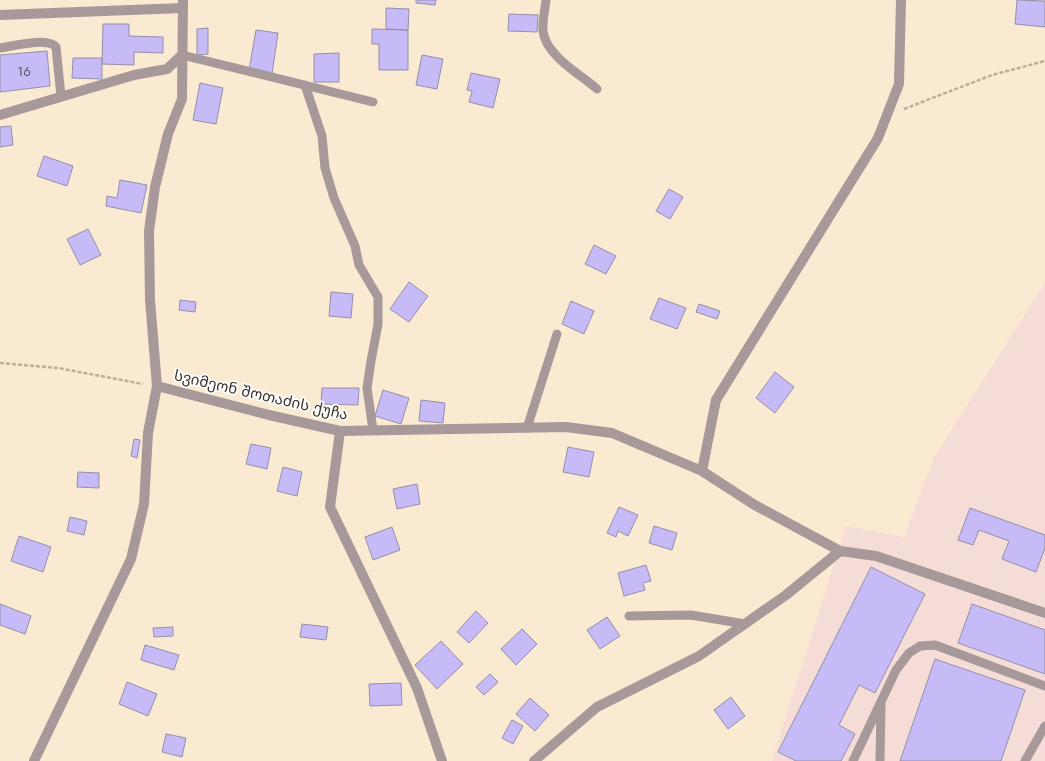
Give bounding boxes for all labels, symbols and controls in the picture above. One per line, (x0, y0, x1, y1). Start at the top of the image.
house number: 16 (17, 62, 31, 81)
street label: სვიმეონ შოთაძის ქუჩა (172, 364, 350, 426)

